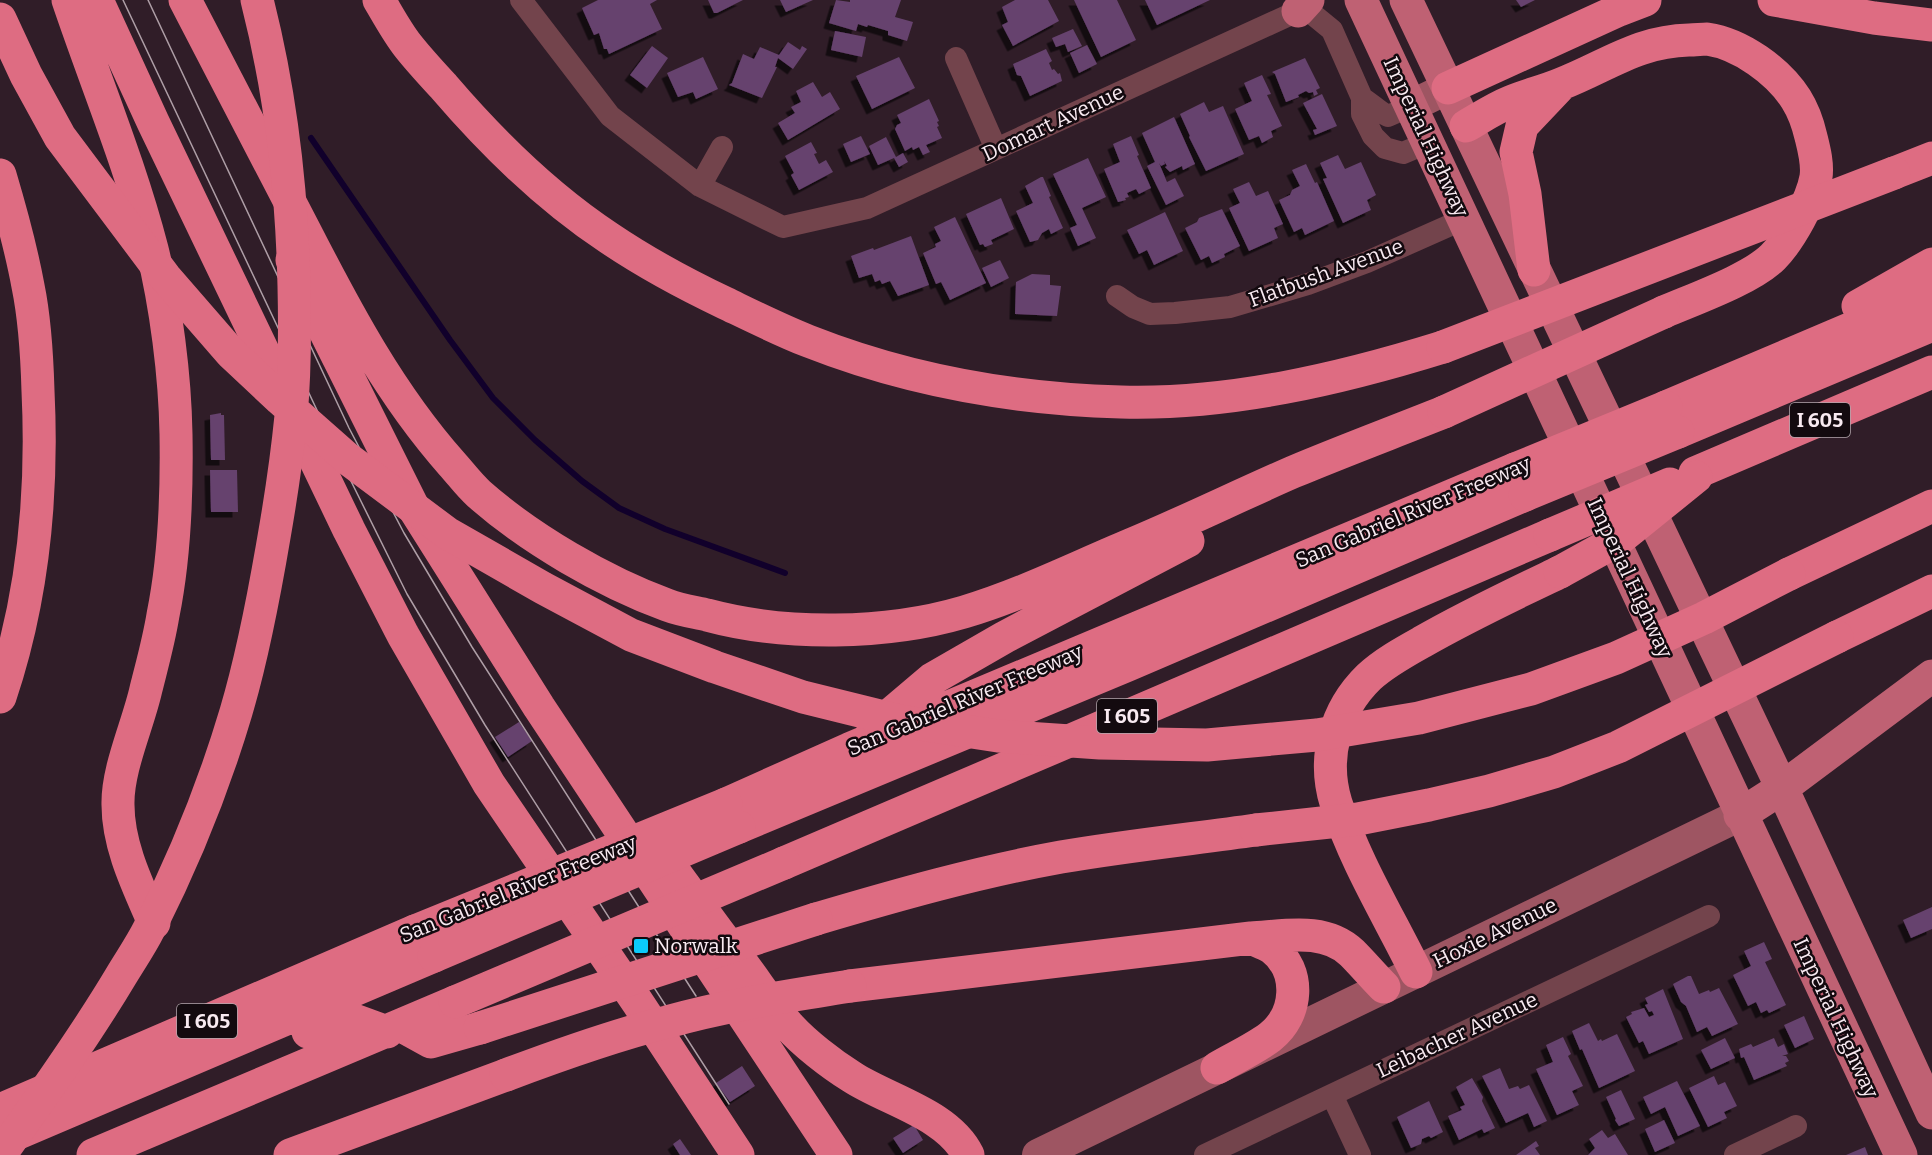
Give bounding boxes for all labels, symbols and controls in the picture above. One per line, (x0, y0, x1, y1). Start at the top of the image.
street label: Imperial Highway (1378, 53, 1475, 222)
street label: Domart Avenue (978, 79, 1128, 167)
street label: Flatbush Avenue (1245, 233, 1407, 313)
road number: I 605 (1790, 403, 1850, 437)
street label: San Gabriel River Freeway (1291, 450, 1535, 573)
street label: Imperial Highway (1582, 494, 1679, 663)
street label: San Gabriel River Freeway (843, 638, 1087, 761)
road number: I 605 (1097, 699, 1157, 733)
street label: San Gabriel River Freeway (396, 829, 641, 948)
street label: Hoxie Avenue (1429, 892, 1561, 974)
place label: Norwalk (654, 933, 738, 959)
street label: Imperial Highway (1788, 934, 1885, 1103)
marker: Norwalk (632, 937, 650, 955)
street label: Leibacher Avenue (1372, 986, 1542, 1084)
road number: I 605 (177, 1004, 237, 1038)

